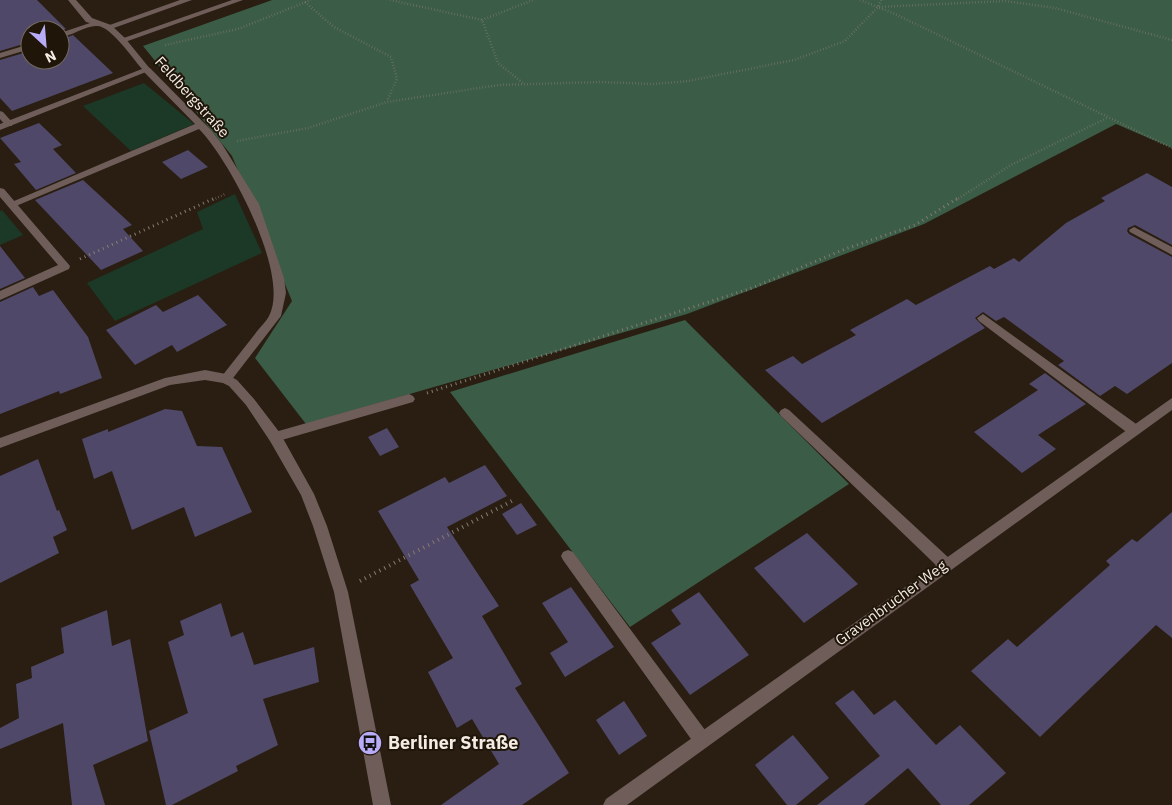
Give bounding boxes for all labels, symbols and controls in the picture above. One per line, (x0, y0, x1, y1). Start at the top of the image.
north arrow (20, 20, 70, 70)
text: N (42, 46, 59, 67)
street label: Feldbergstraße (151, 52, 234, 141)
street label: Gravenbrucher Weg (831, 556, 950, 649)
bus stop icon: Berliner Straße (357, 730, 383, 756)
place label: Berliner Straße (388, 731, 518, 754)

